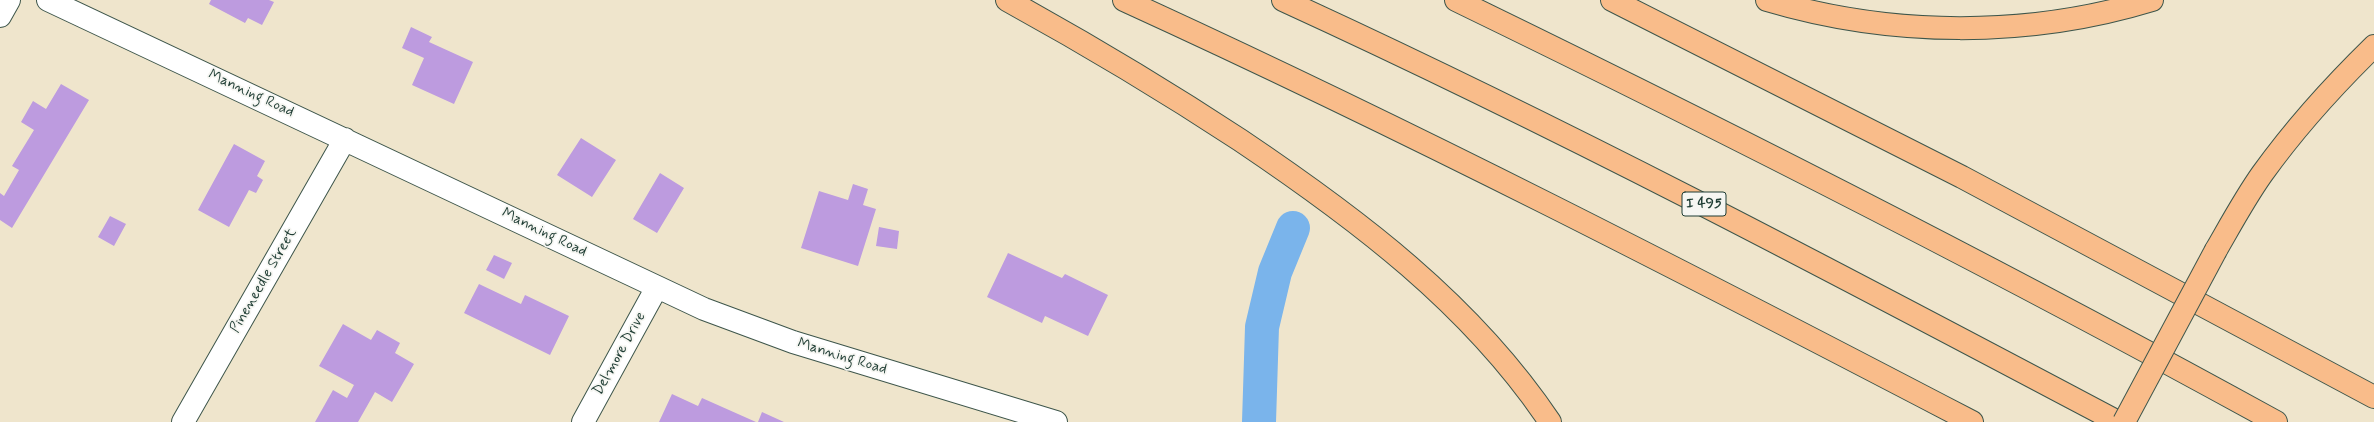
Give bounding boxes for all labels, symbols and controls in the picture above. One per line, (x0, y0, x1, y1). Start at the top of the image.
street label: Manning Road (205, 66, 297, 122)
road number: I 495 (1682, 192, 1726, 216)
street label: Manning Road (498, 205, 590, 261)
street label: Pineneedle Street (227, 225, 301, 337)
street label: Delmore Drive (590, 309, 650, 399)
street label: Manning Road (795, 335, 889, 379)

